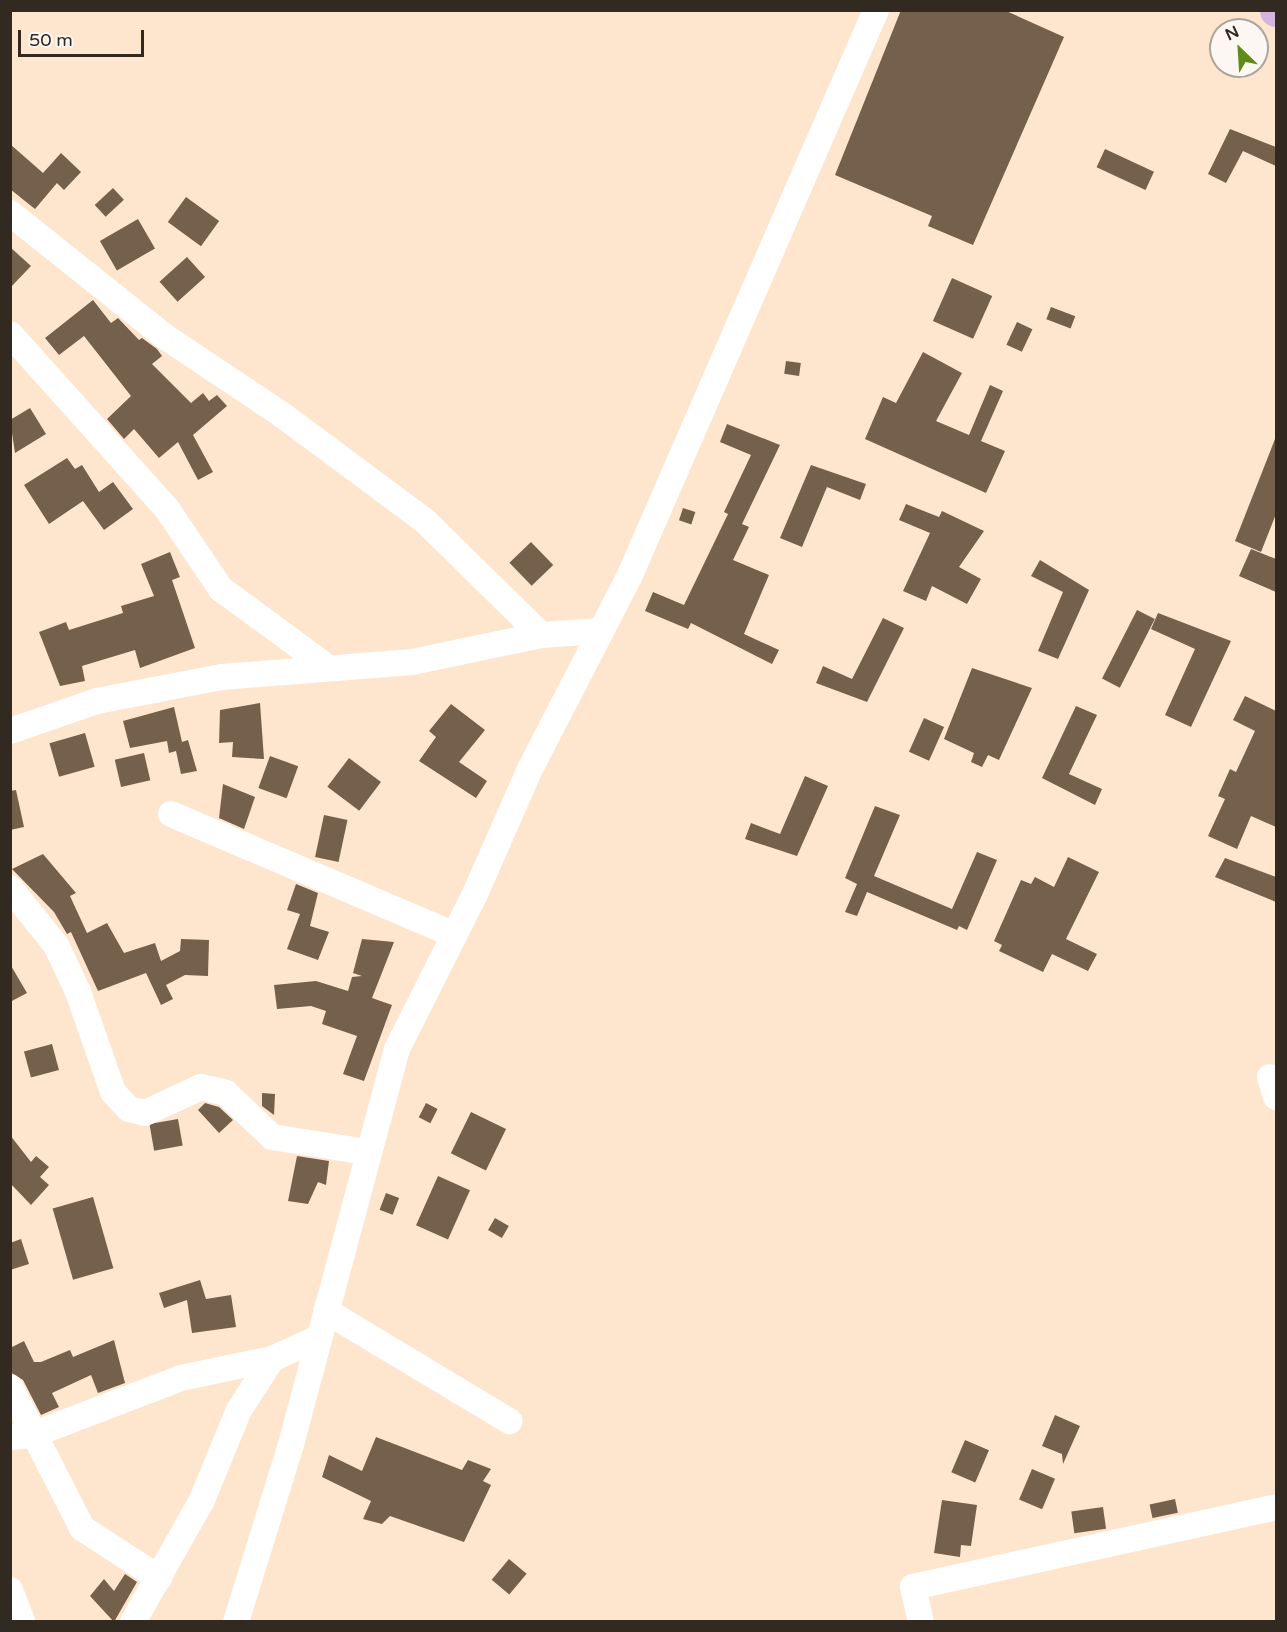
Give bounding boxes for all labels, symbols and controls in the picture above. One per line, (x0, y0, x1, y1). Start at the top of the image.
scale bar (21, 18, 147, 56)
north arrow (1209, 18, 1269, 78)
text: N (1222, 22, 1242, 45)
text: 50 m (29, 29, 73, 51)

